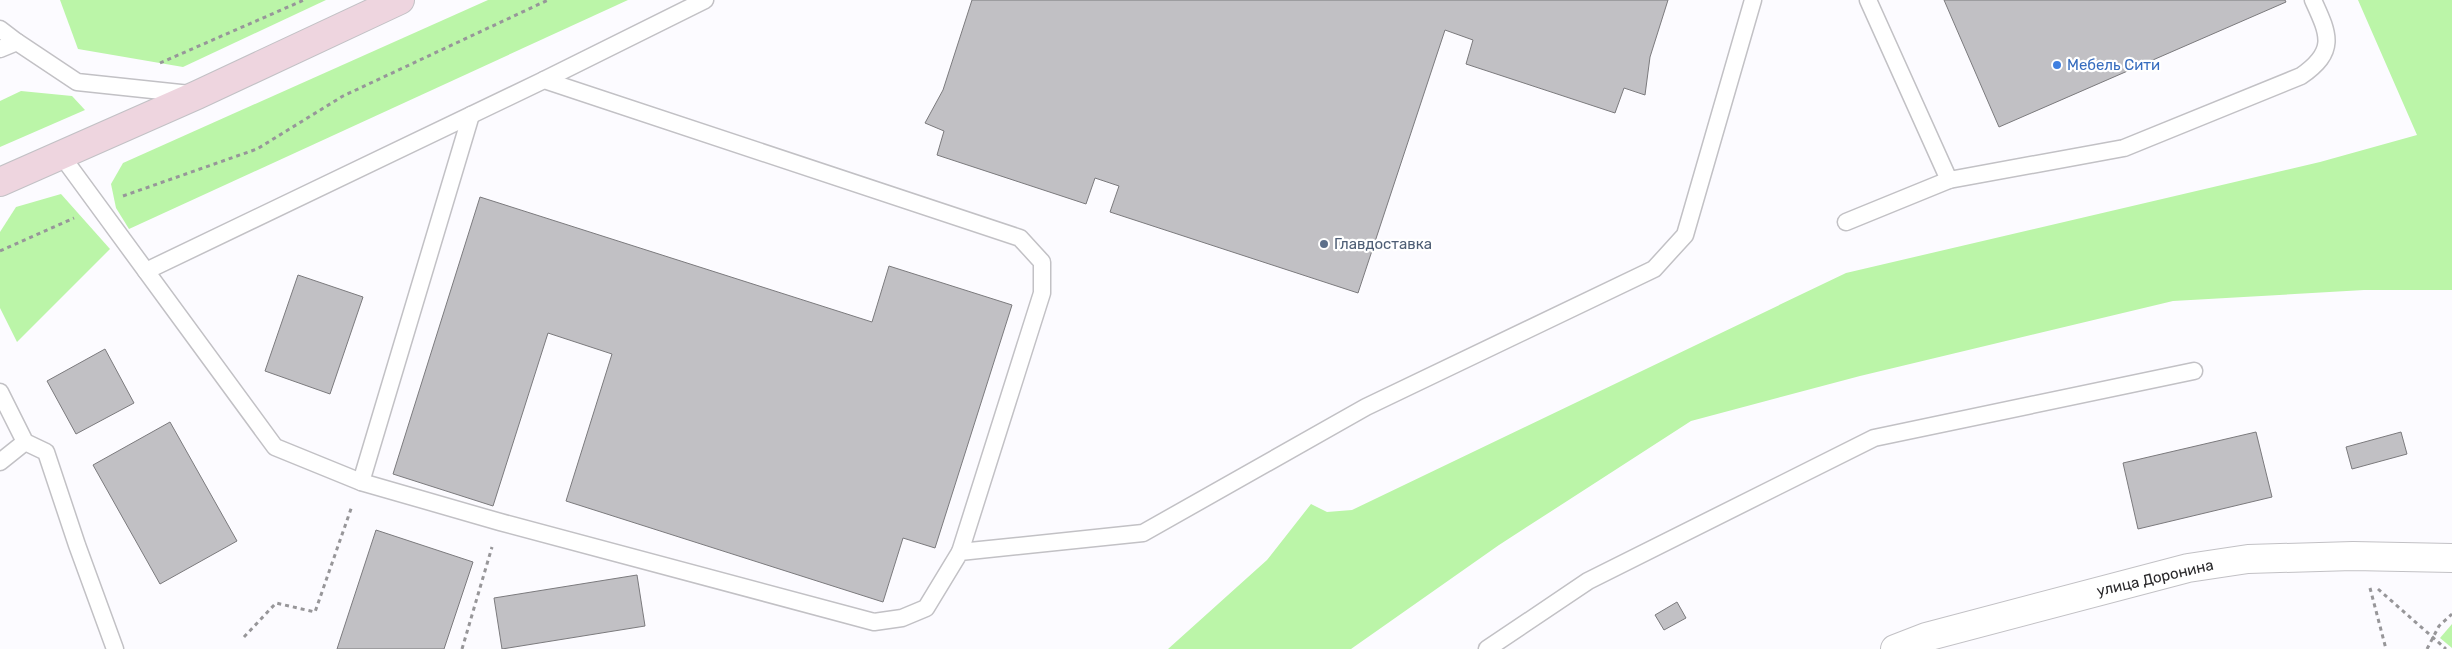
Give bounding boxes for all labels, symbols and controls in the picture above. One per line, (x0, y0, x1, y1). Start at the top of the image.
place label: Мебель Сити (2067, 56, 2160, 74)
marker: Мебель Сити (2051, 59, 2063, 71)
place label: Главдоставка (1334, 235, 1432, 253)
marker: Главдоставка (1318, 238, 1330, 250)
street label: улица Доронина (2095, 556, 2215, 600)

